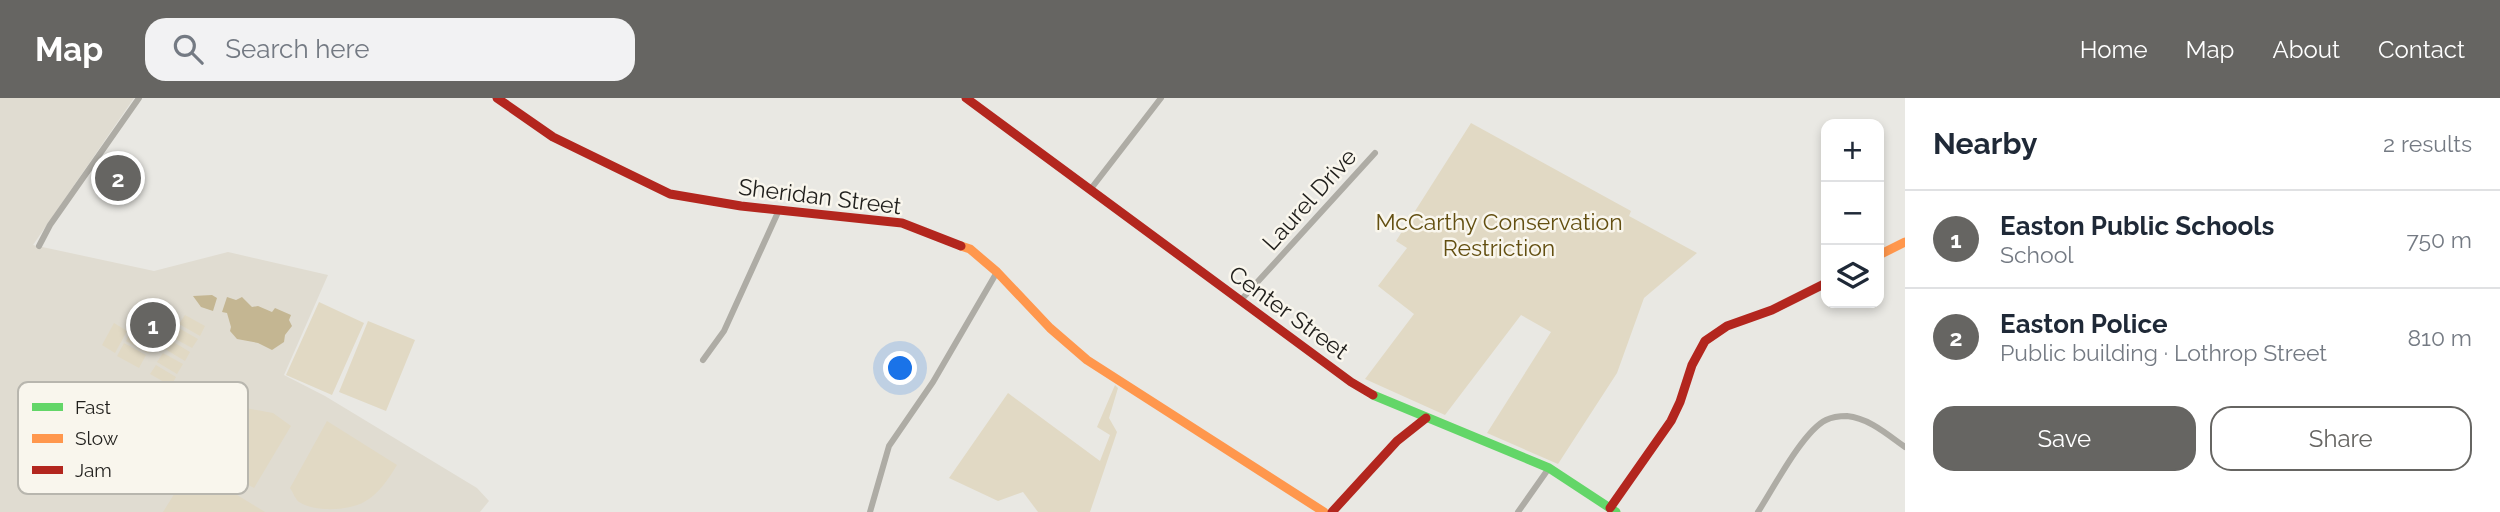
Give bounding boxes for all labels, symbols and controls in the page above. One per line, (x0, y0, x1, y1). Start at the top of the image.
search box (145, 18, 635, 81)
text: Map (35, 30, 103, 69)
icon: search (169, 30, 207, 68)
text: Search here (225, 34, 370, 64)
text: Home (2080, 35, 2148, 64)
text: Map (2186, 35, 2234, 64)
text: About (2272, 35, 2340, 64)
text: Contact (2378, 35, 2465, 64)
map controls (1821, 119, 1884, 308)
button: + (1821, 119, 1884, 182)
text: Nearby (1933, 126, 2037, 161)
text: 2 results (2383, 130, 2472, 157)
street label: Laurel Drive (1256, 143, 1362, 255)
pin: 2 (95, 152, 141, 204)
street label: Sheridan Street (737, 173, 903, 219)
button: − (1821, 182, 1884, 245)
park label: McCarthy Conservation Restriction (1375, 208, 1623, 261)
text: Easton Public Schools (2000, 211, 2274, 241)
text: 1 (1950, 226, 1962, 253)
text: 750 m (2406, 226, 2472, 253)
text: School (2000, 241, 2074, 268)
button: layers (1821, 245, 1884, 308)
street label: Center Street (1224, 260, 1354, 364)
pin: 1 (130, 299, 176, 351)
text: Easton Police (2000, 309, 2168, 339)
text: 2 (1950, 324, 1962, 351)
text: 810 m (2407, 324, 2472, 351)
text: Public building · Lothrop Street (2000, 339, 2327, 366)
your location (883, 351, 917, 385)
legend (18, 382, 248, 494)
text: Fast (75, 396, 111, 418)
button: Save (1933, 406, 2196, 471)
button: Share (2210, 406, 2472, 471)
text: Slow (75, 427, 119, 449)
text: Jam (75, 459, 112, 481)

